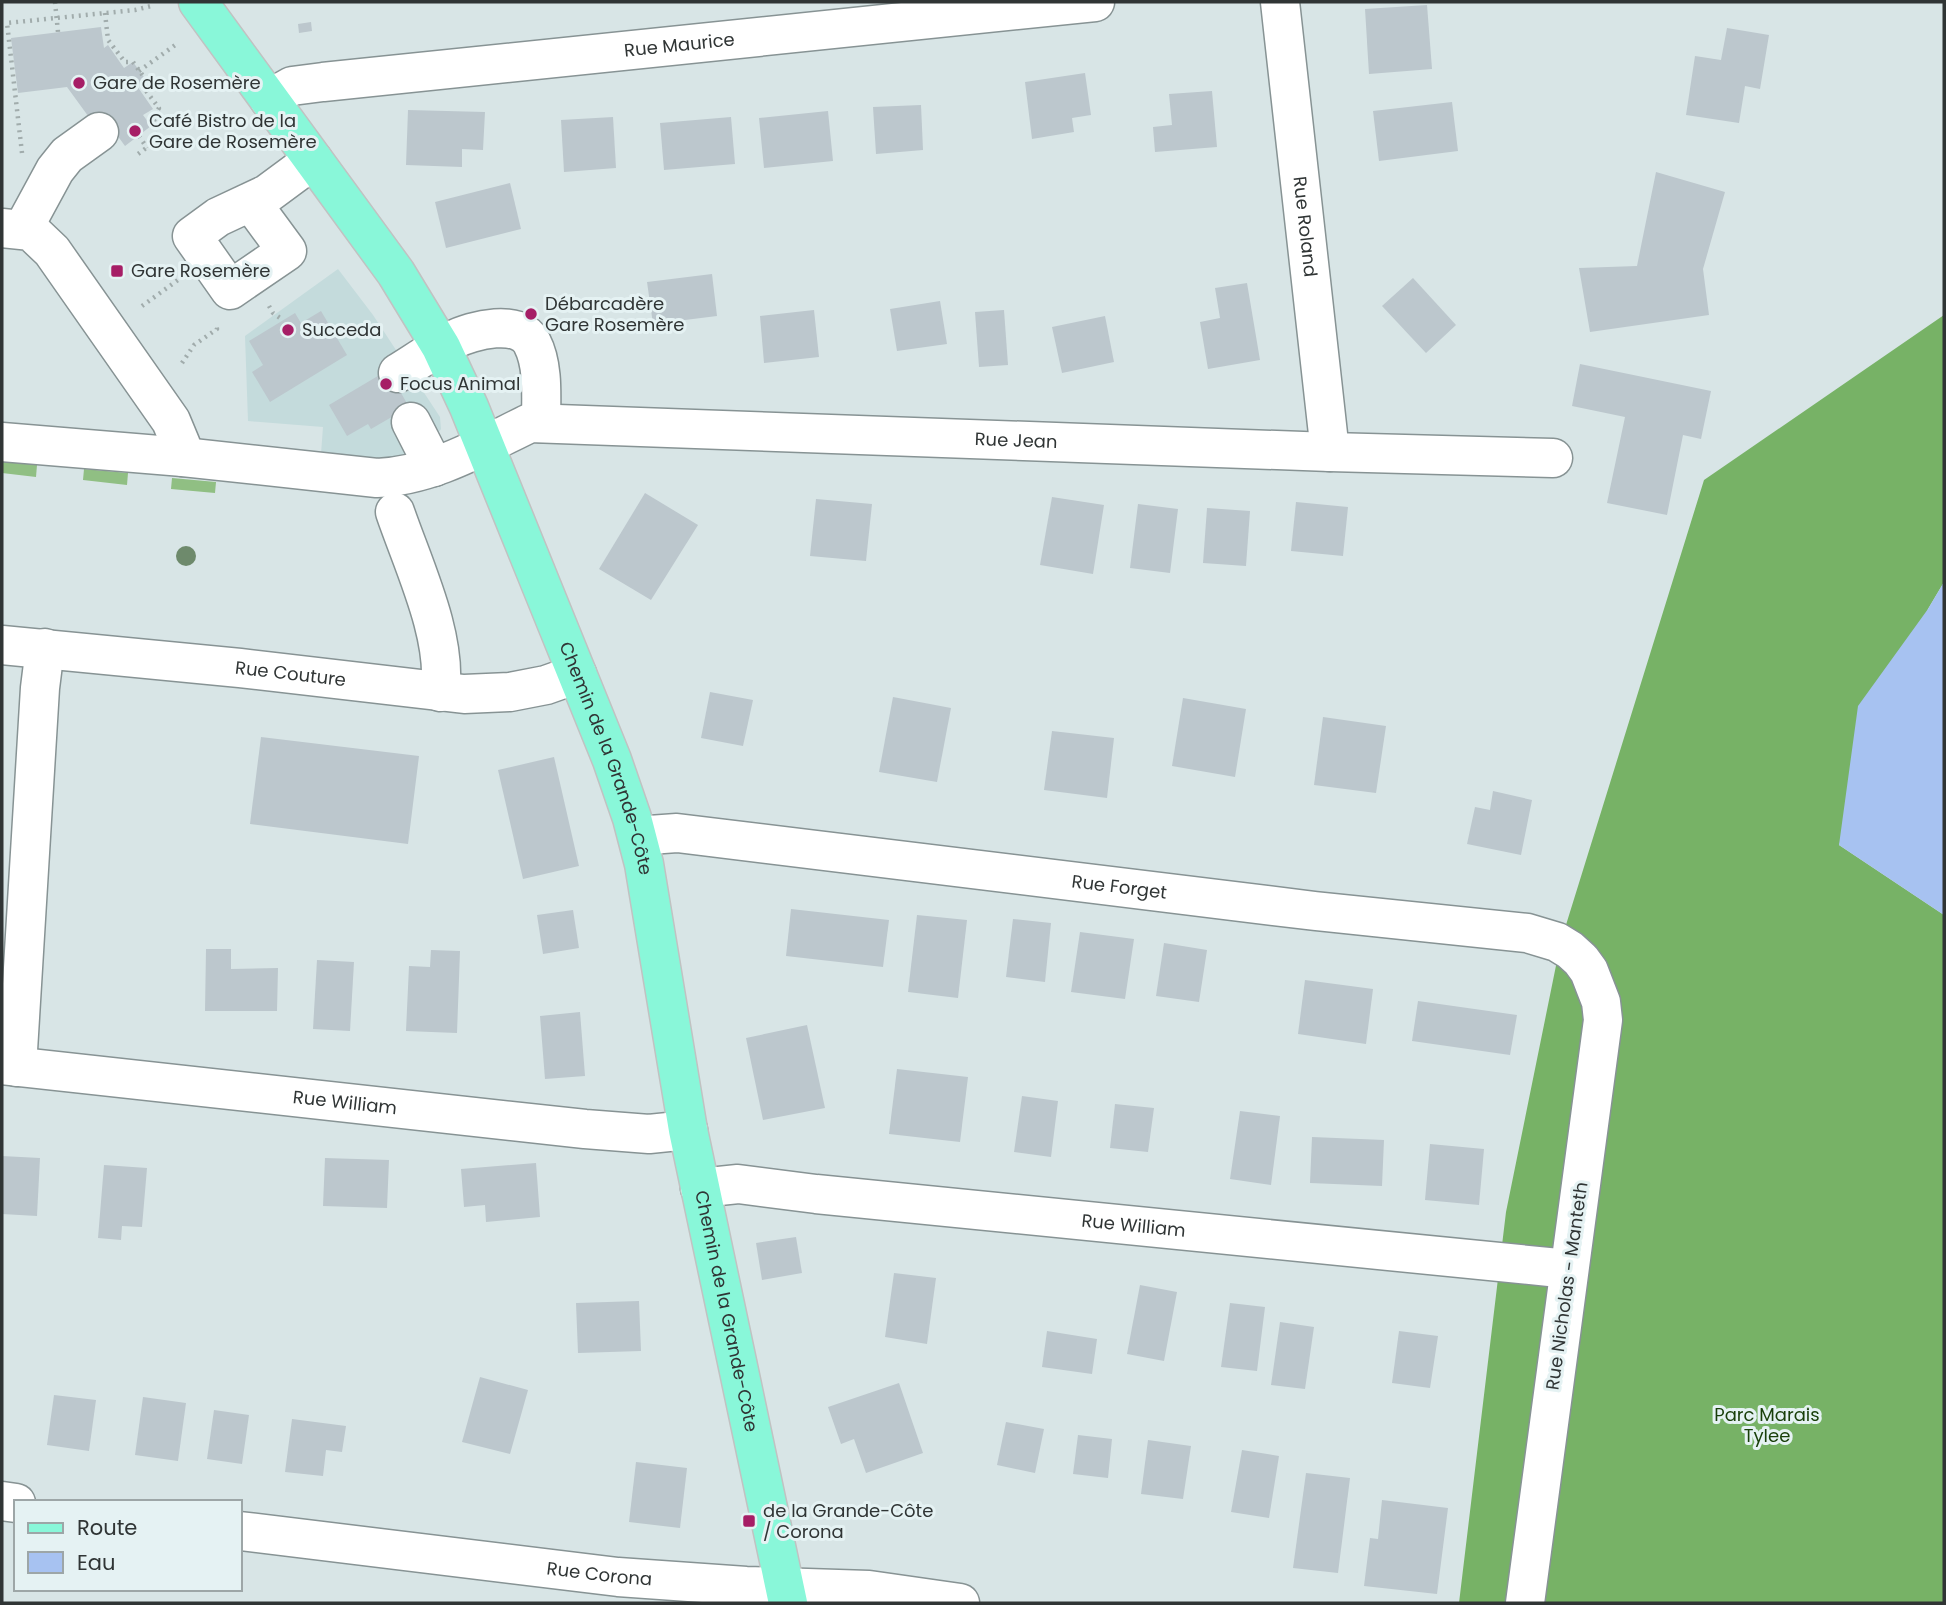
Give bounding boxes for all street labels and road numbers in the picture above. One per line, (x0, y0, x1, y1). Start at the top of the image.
street label: Rue Maurice (623, 26, 736, 63)
street label: Rue Roland (1287, 175, 1323, 278)
street label: Rue Jean (974, 426, 1058, 454)
street label: Chemin de la Grande-Côte (553, 638, 659, 877)
street label: Rue Couture (234, 655, 347, 692)
street label: Rue Forget (1070, 868, 1168, 905)
street label: Rue William (292, 1084, 398, 1120)
street label: Rue Nicholas - Manteth (1540, 1180, 1593, 1392)
street label: Chemin de la Grande-Côte (689, 1188, 765, 1434)
street label: Rue William (1080, 1208, 1187, 1243)
street label: Rue Corona (545, 1555, 653, 1591)

